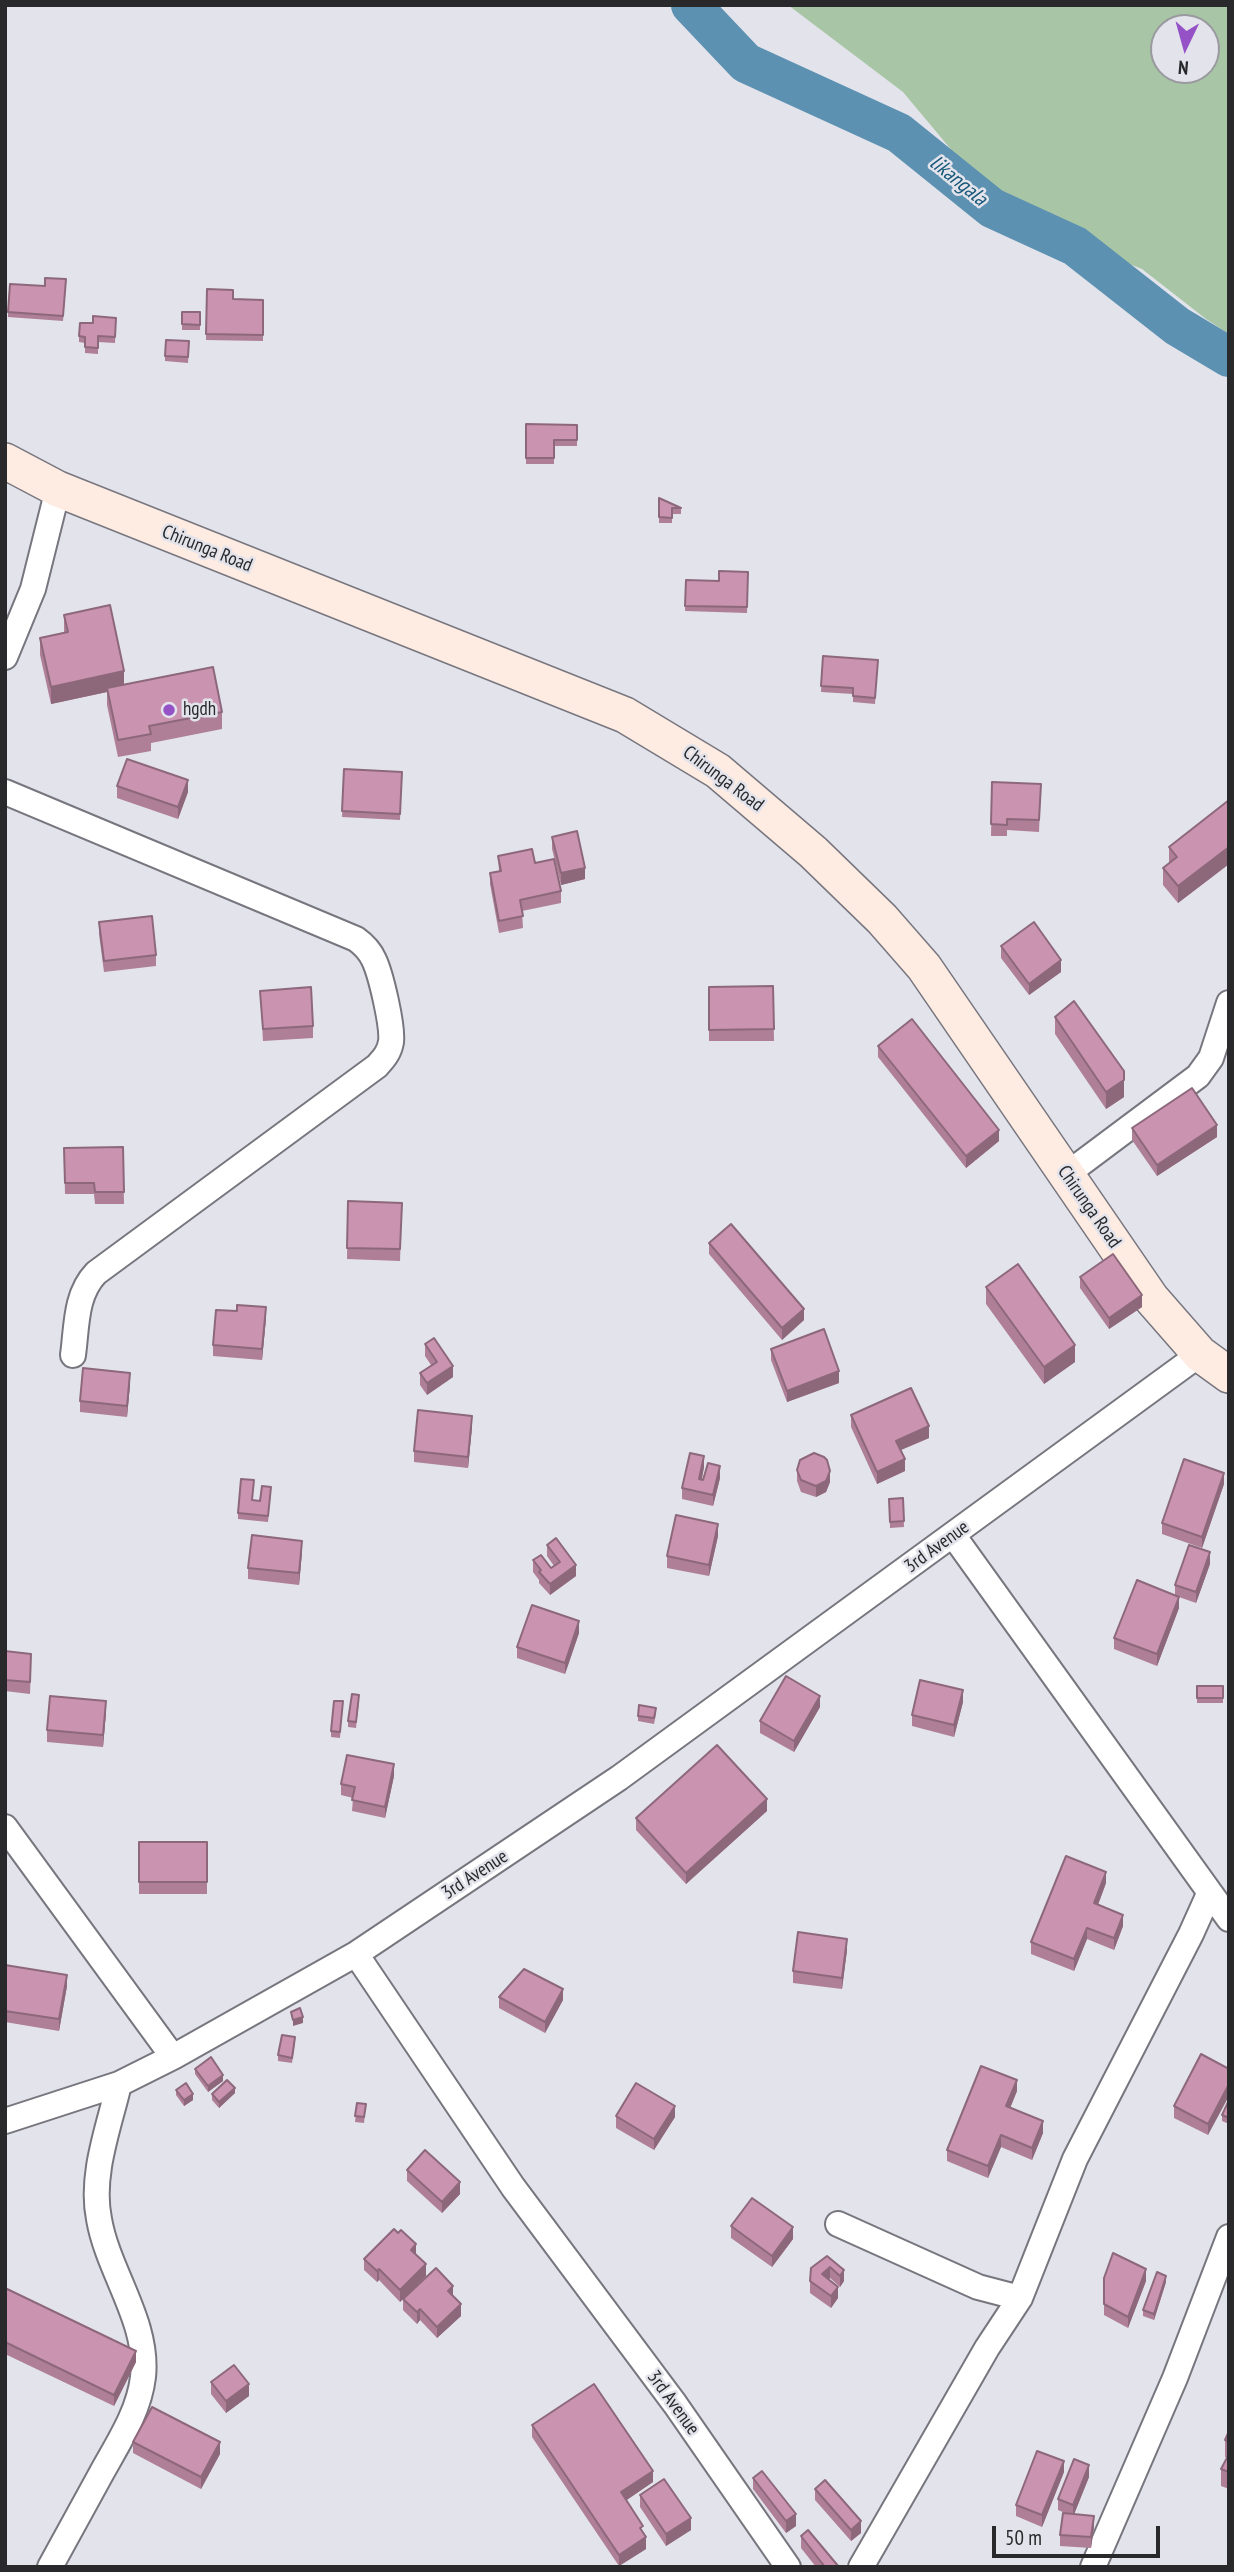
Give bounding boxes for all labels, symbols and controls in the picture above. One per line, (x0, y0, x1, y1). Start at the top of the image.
north arrow (1150, 14, 1220, 84)
text: N (1177, 56, 1190, 80)
water label: likangala (924, 150, 992, 212)
street label: Chirunga Road (159, 521, 255, 577)
place label: hgdh (183, 699, 216, 721)
marker: hgdh (161, 702, 177, 718)
street label: Chirunga Road (678, 741, 768, 817)
street label: Chirunga Road (1052, 1161, 1126, 1253)
street label: 3rd Avenue (900, 1516, 974, 1578)
street label: 3rd Avenue (438, 1845, 512, 1905)
street label: 3rd Avenue (642, 2366, 704, 2440)
scale bar (996, 2512, 1164, 2556)
text: 50 m (1005, 2524, 1042, 2551)

